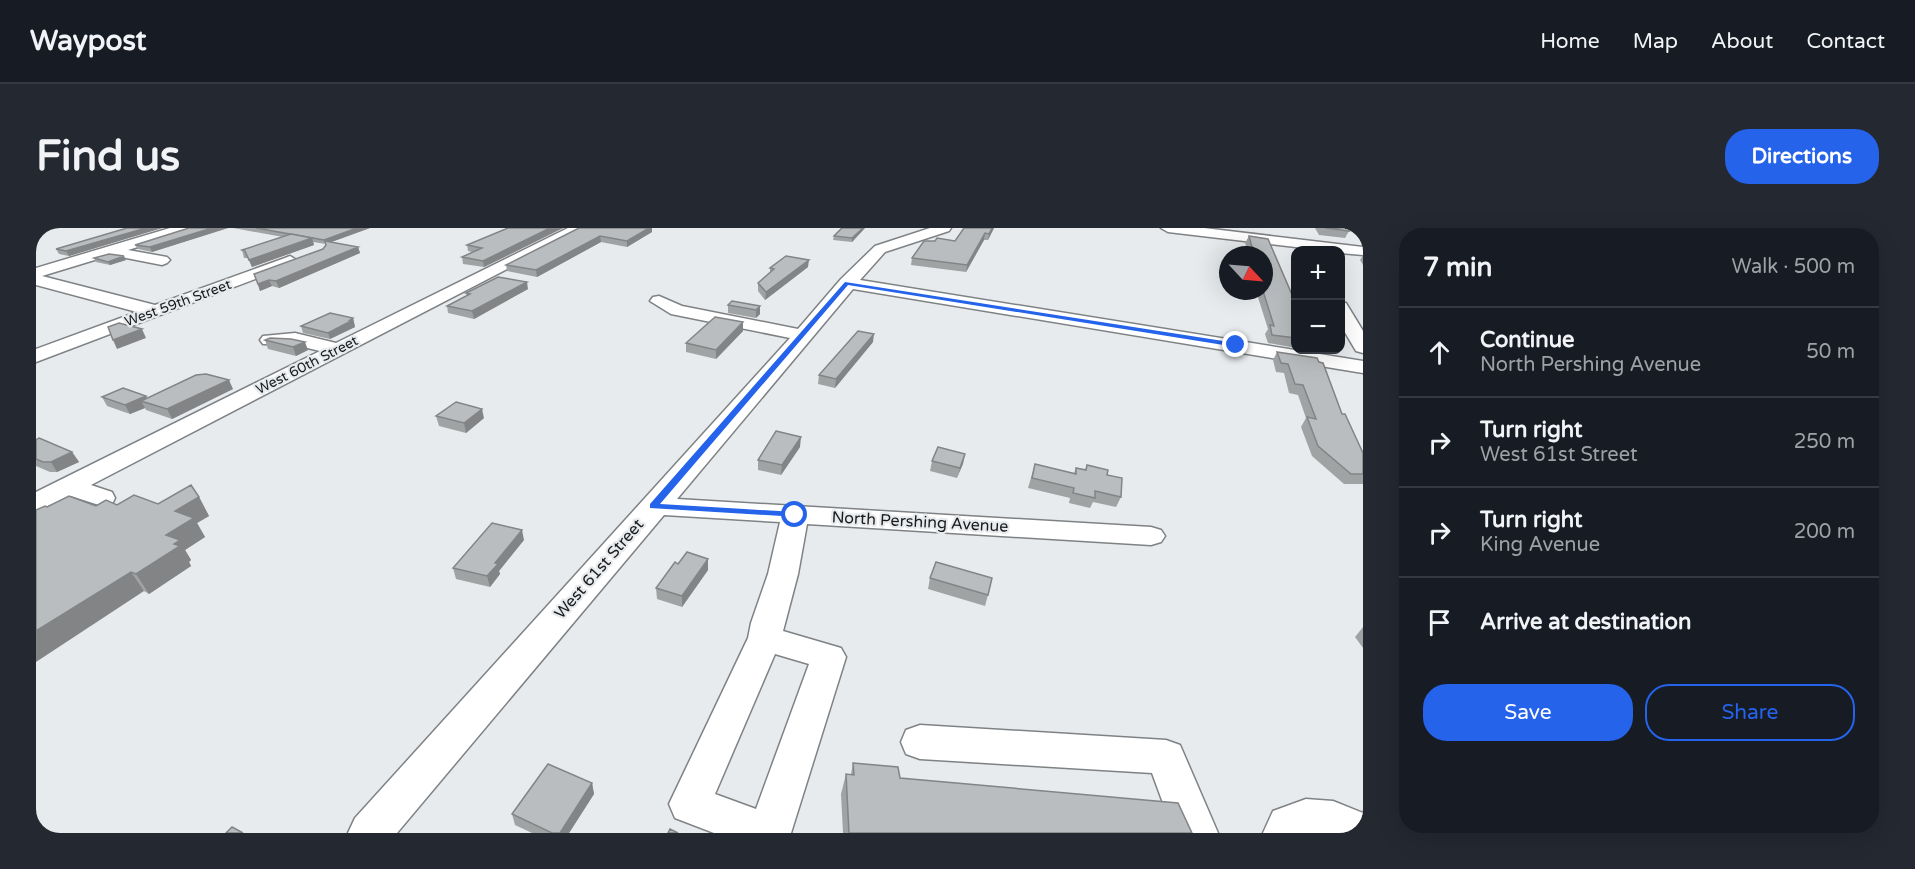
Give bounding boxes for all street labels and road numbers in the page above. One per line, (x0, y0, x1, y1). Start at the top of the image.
street label: West 59th Street (122, 276, 234, 330)
street label: West 60th Street (253, 332, 361, 398)
street label: North Pershing Avenue (831, 507, 1009, 537)
street label: West 61st Street (550, 515, 648, 623)

